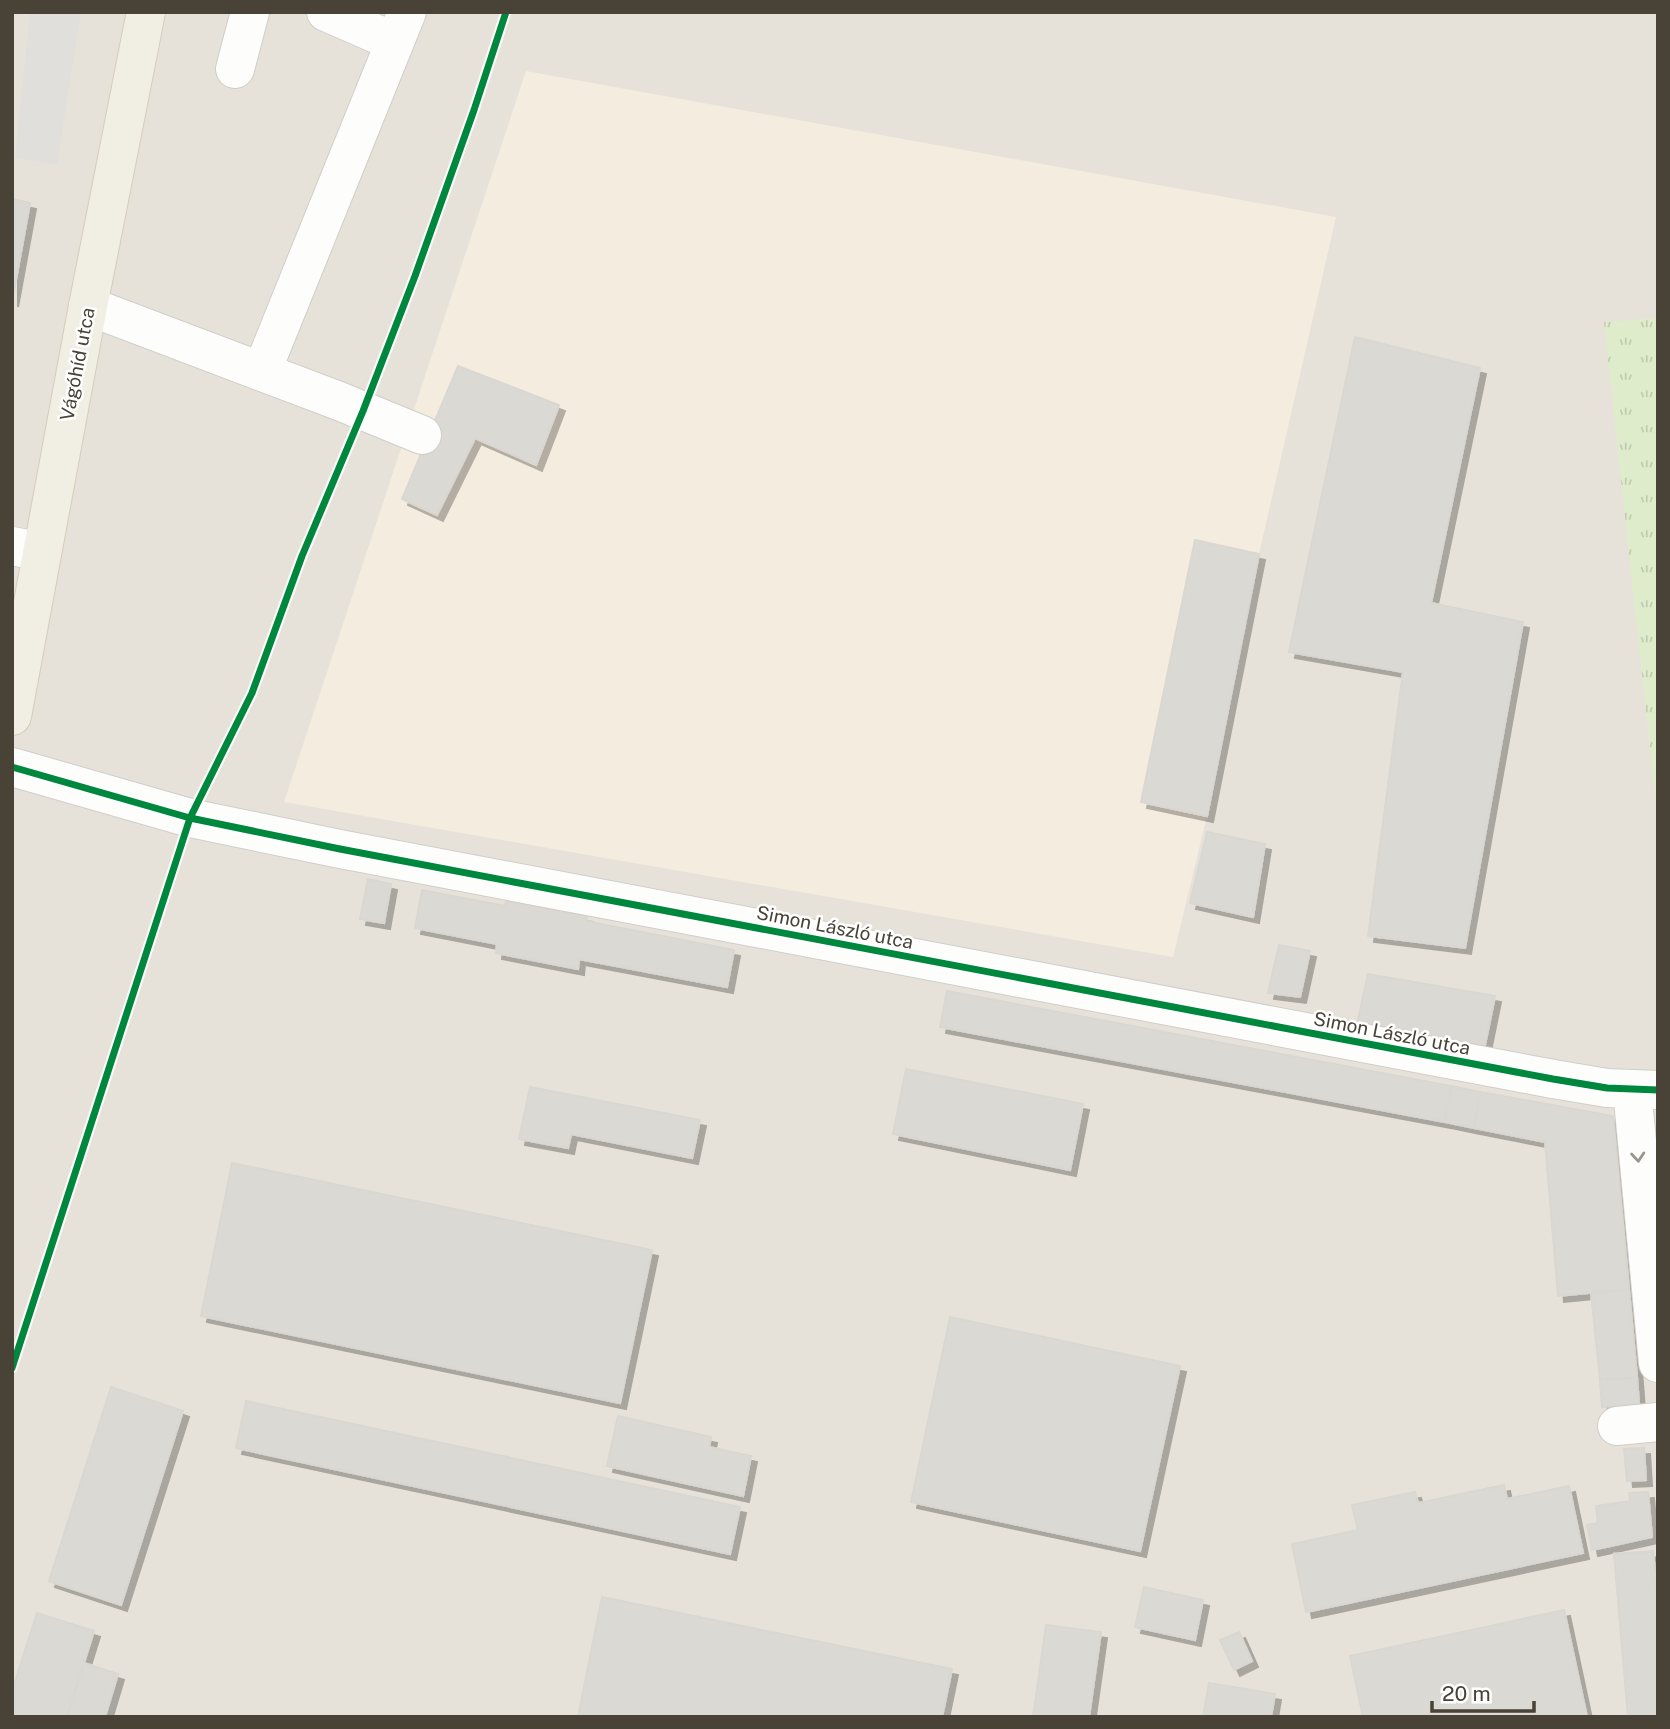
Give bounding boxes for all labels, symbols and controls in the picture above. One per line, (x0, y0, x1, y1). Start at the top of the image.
street label: Vágóhíd utca (55, 305, 99, 423)
street label: Simon László utca (755, 901, 915, 953)
street label: Simon László utca (1312, 1007, 1472, 1059)
one-way arrow (1631, 1152, 1646, 1163)
scale bar (1432, 1670, 1534, 1714)
text: 20 m (1442, 1681, 1491, 1706)

